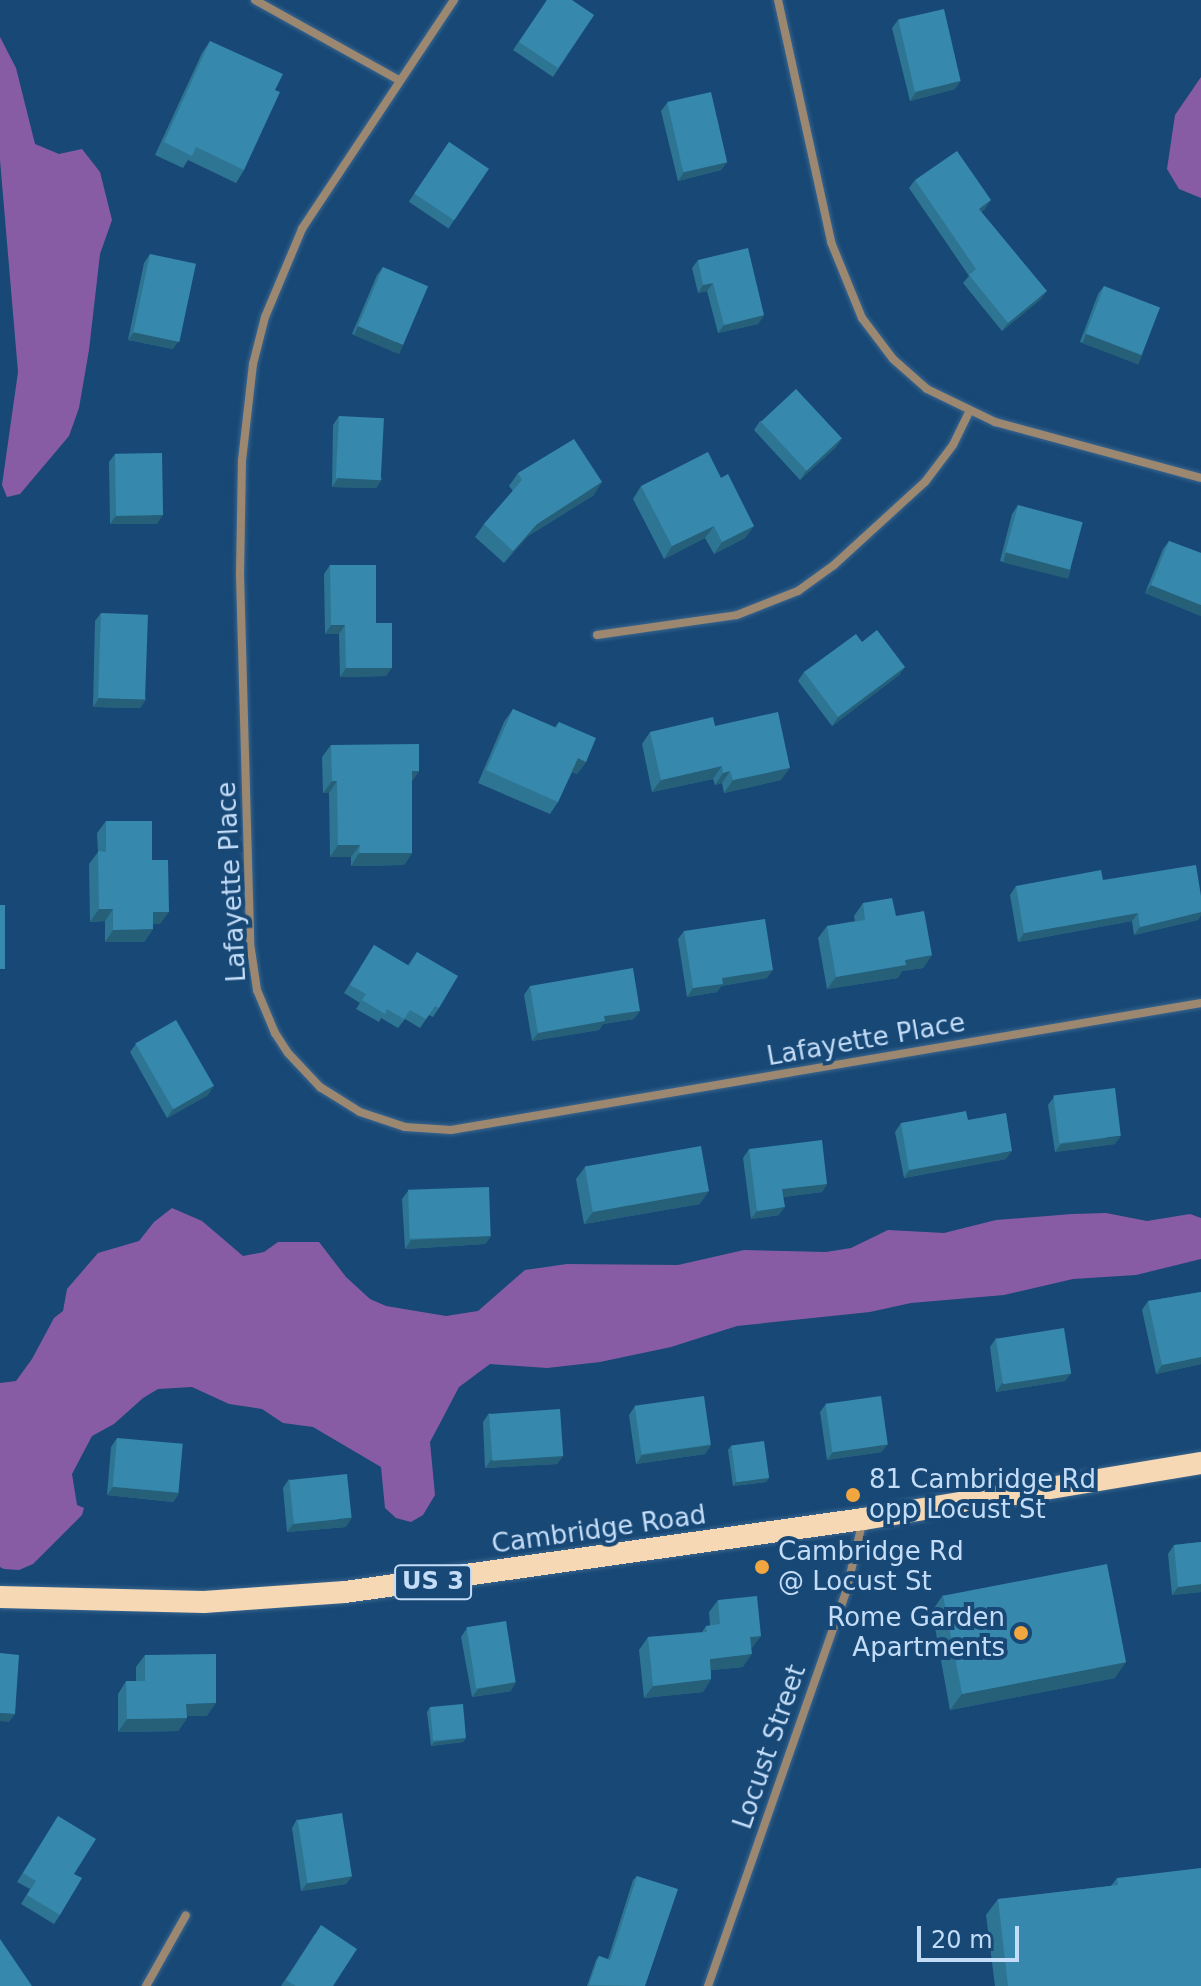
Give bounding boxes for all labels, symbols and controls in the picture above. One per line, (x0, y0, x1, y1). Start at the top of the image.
street label: Lafayette Place (211, 781, 253, 983)
street label: Lafayette Place (764, 1007, 968, 1073)
place label: 81 Cambridge Rd opp Locust St (869, 1464, 1096, 1526)
marker: 81 Cambridge Rd opp Locust St (844, 1486, 862, 1504)
street label: Cambridge Road (490, 1499, 708, 1561)
place label: Cambridge Rd @ Locust St (778, 1536, 964, 1598)
marker: Cambridge Rd @ Locust St (753, 1558, 771, 1576)
road number: US 3 (393, 1562, 473, 1602)
place label: Rome Garden Apartments (827, 1602, 1005, 1664)
marker: Rome Garden Apartments (1012, 1624, 1030, 1642)
street label: Locust Street (727, 1661, 813, 1833)
scale bar (921, 1910, 1023, 1960)
text: 20 m (931, 1926, 993, 1954)

